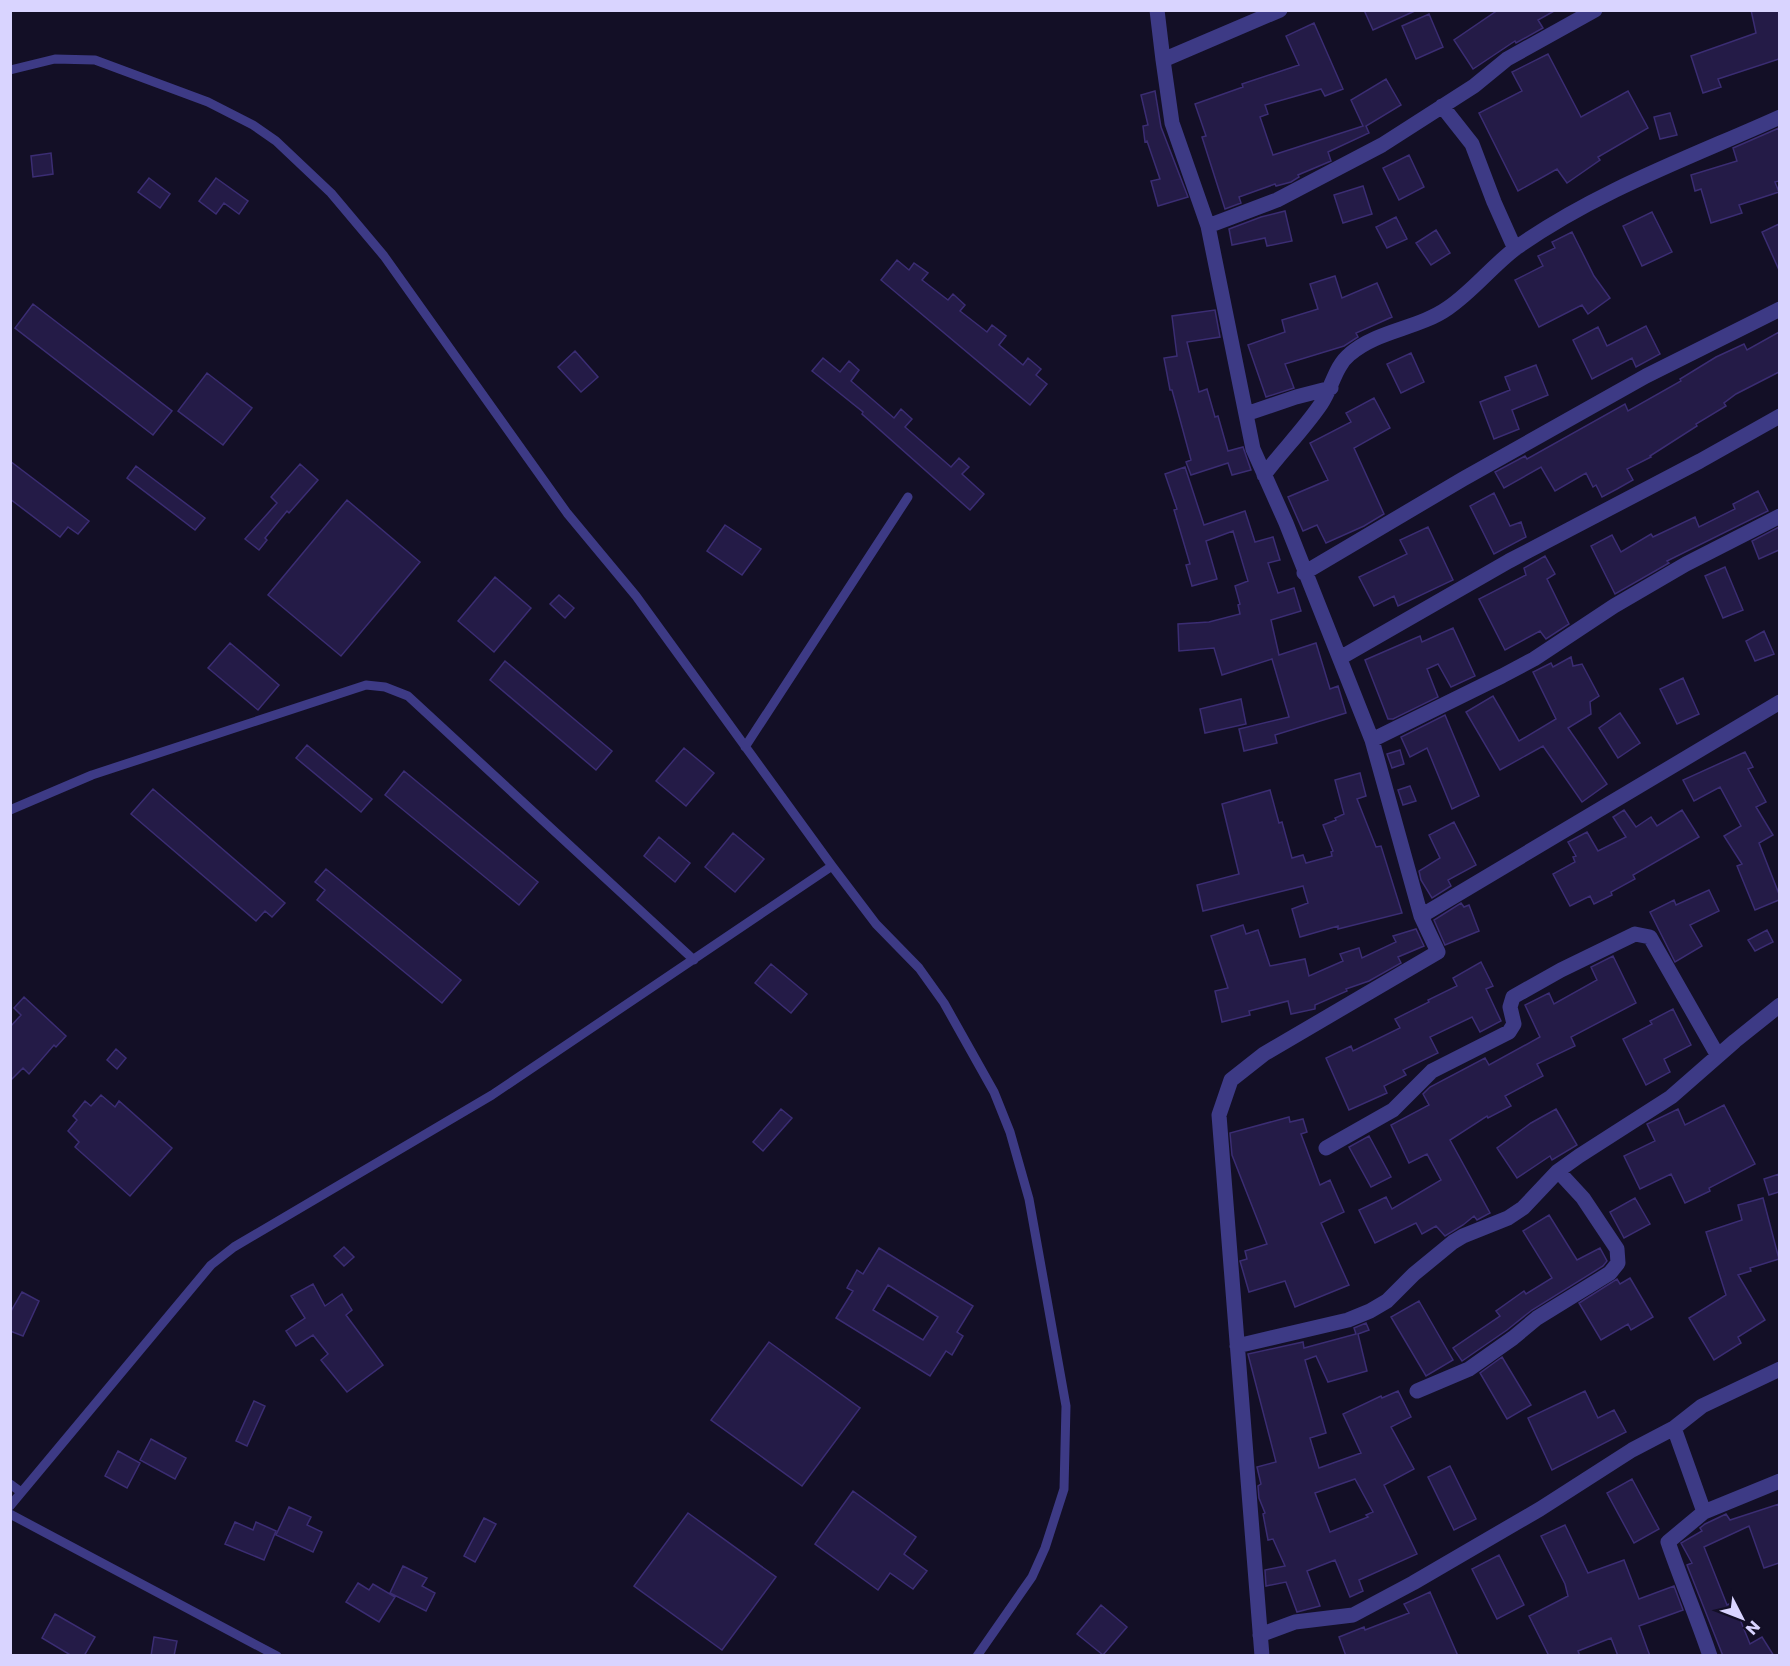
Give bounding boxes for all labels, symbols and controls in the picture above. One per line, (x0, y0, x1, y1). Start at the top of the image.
north arrow (1712, 1588, 1772, 1648)
text: N (1740, 1616, 1765, 1640)

